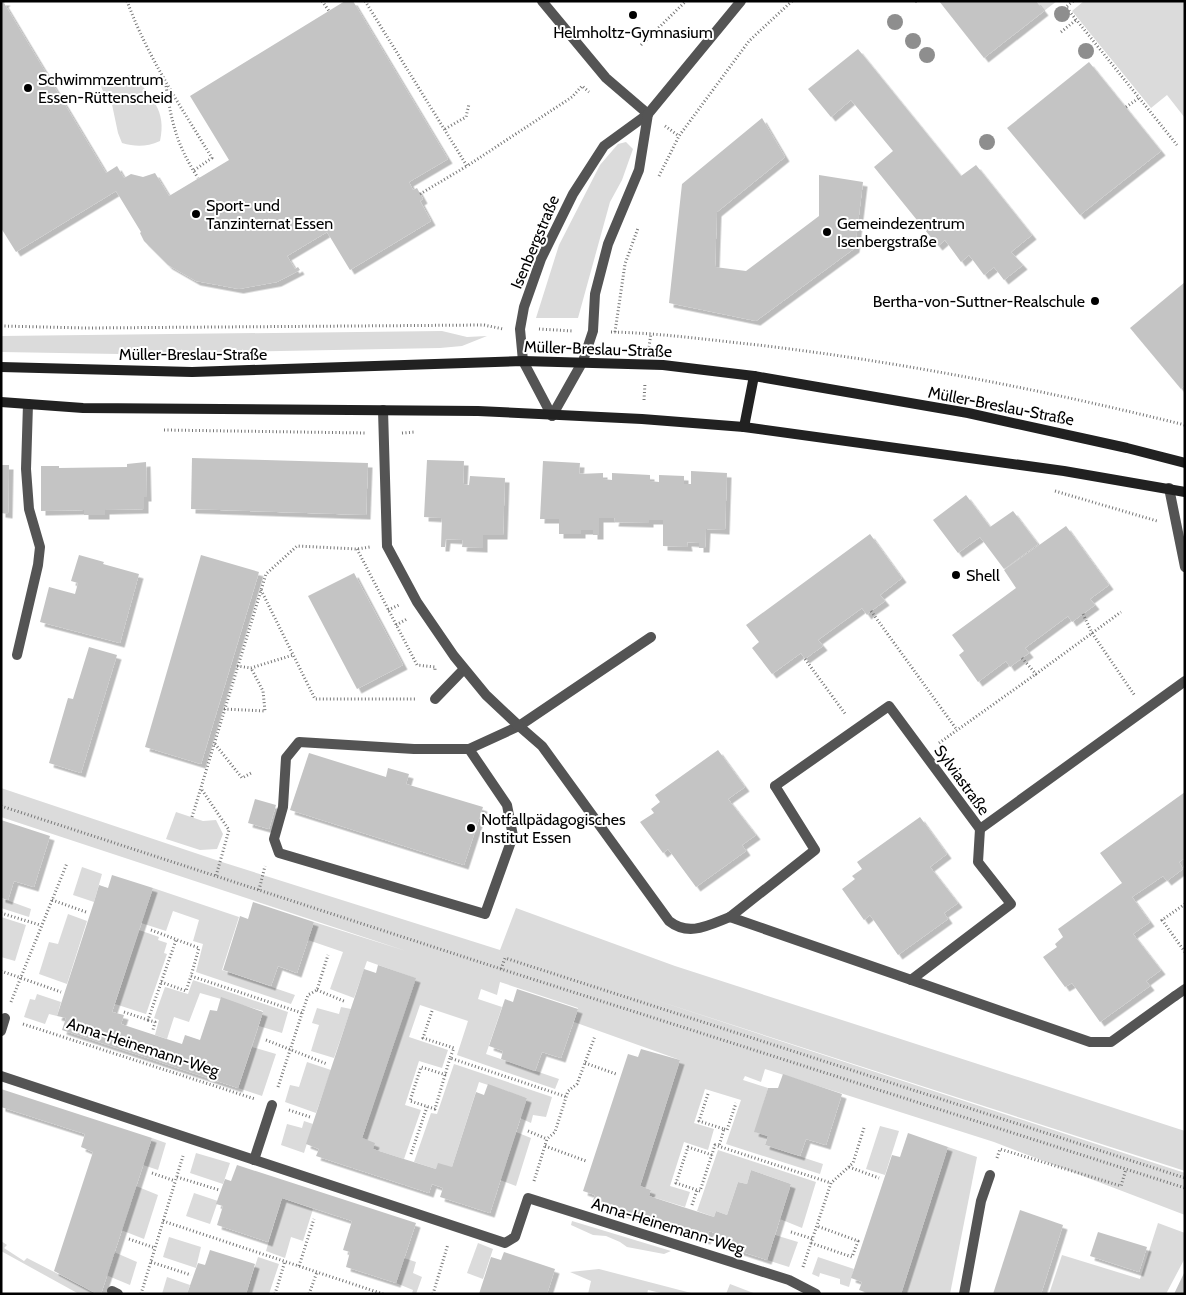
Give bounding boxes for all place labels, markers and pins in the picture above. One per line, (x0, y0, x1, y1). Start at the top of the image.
marker: Helmholtz-Gymnasium (627, 9, 639, 21)
place label: Helmholtz-Gymnasium (553, 23, 713, 42)
place label: Schwimmzentrum Essen-Rüttenscheid (38, 70, 173, 107)
marker: Schwimmzentrum Essen-Rüttenscheid (22, 82, 34, 94)
place label: Sport- und Tanzinternat Essen (206, 196, 333, 233)
marker: Sport- und Tanzinternat Essen (190, 208, 202, 220)
place label: Gemeindezentrum Isenbergstraße (837, 214, 965, 251)
marker: Gemeindezentrum Isenbergstraße (821, 226, 833, 238)
place label: Bertha-von-Suttner-Realschule (873, 292, 1085, 311)
marker: Bertha-von-Suttner-Realschule (1089, 295, 1101, 307)
place label: Shell (966, 566, 1000, 585)
marker: Shell (950, 569, 962, 581)
place label: Notfallpädagogisches Institut Essen (481, 810, 626, 847)
marker: Notfallpädagogisches Institut Essen (465, 822, 477, 834)

